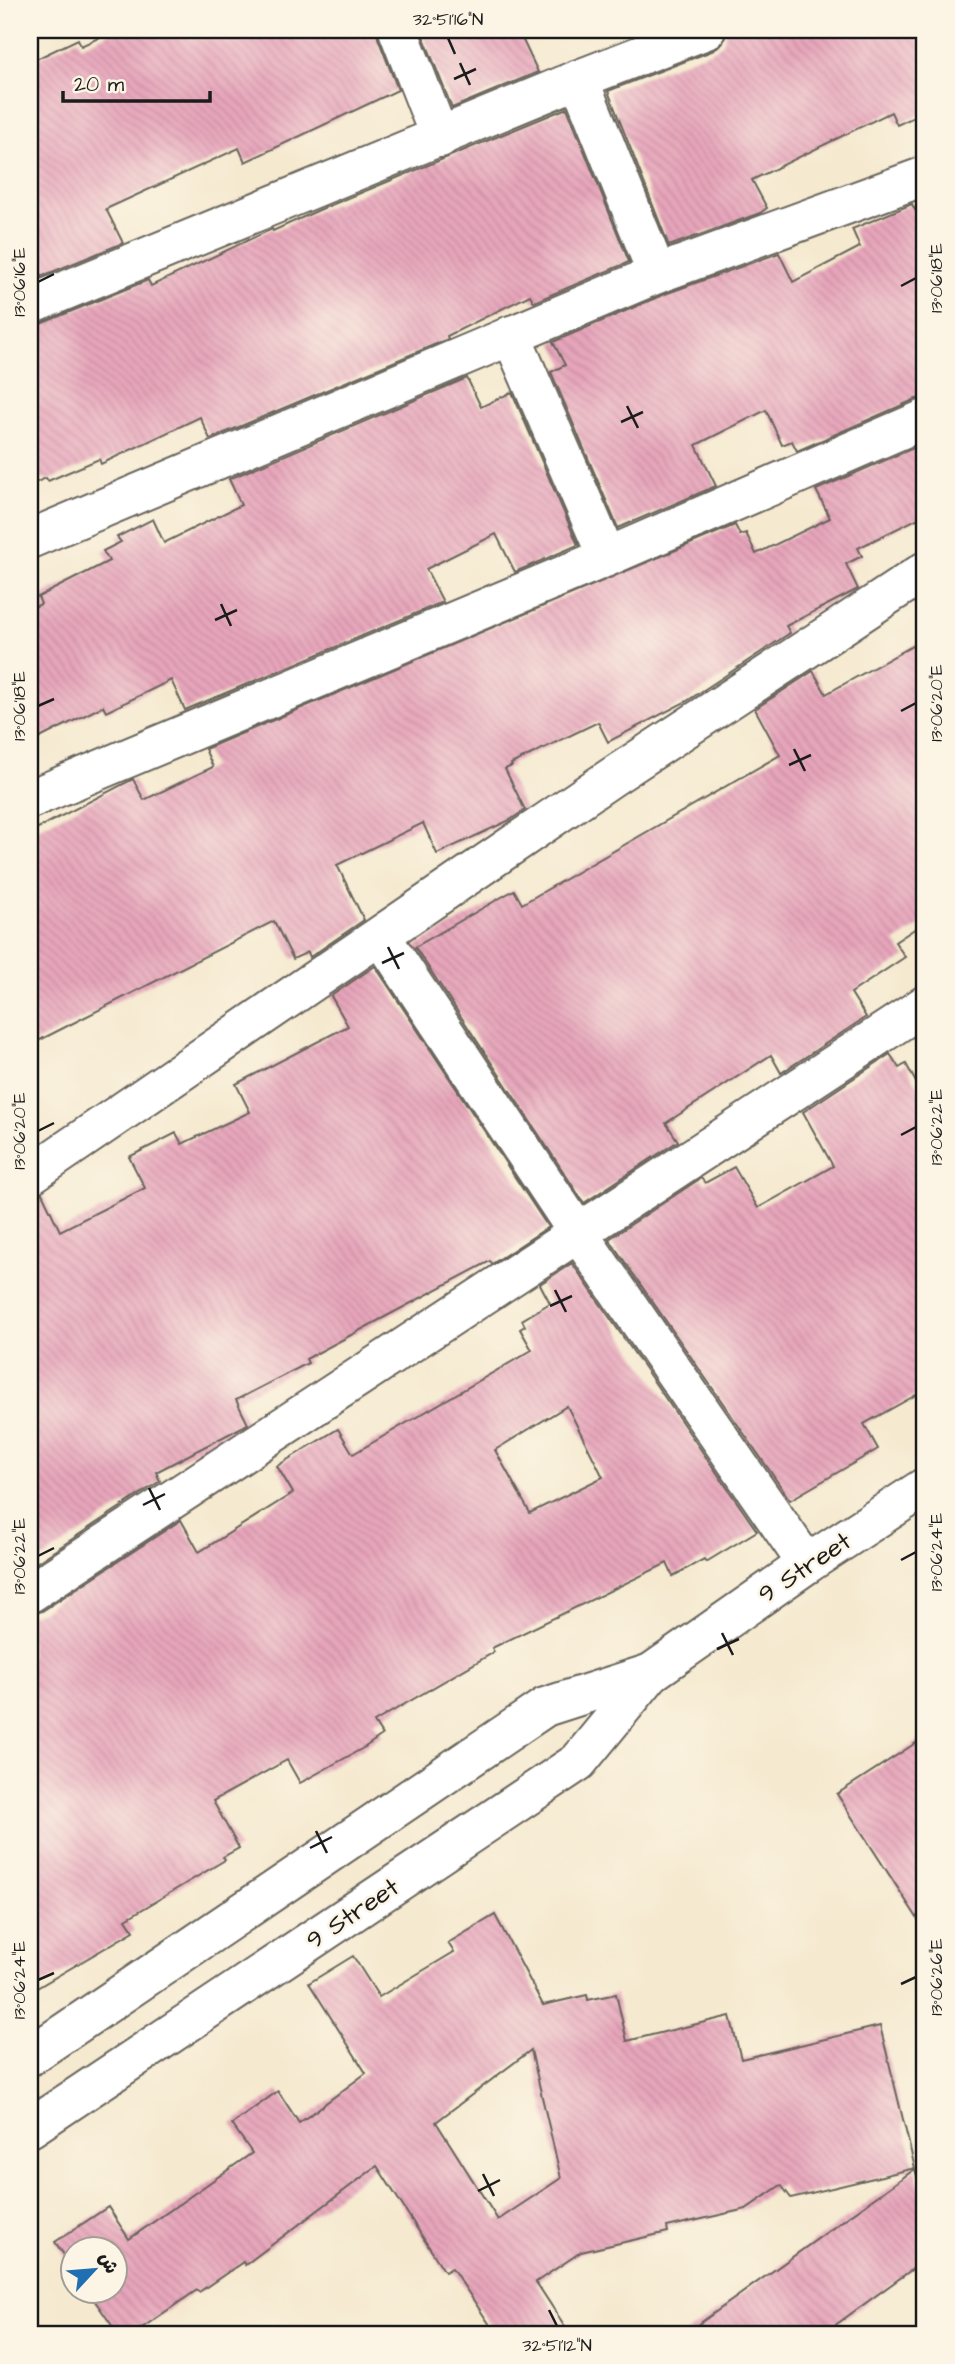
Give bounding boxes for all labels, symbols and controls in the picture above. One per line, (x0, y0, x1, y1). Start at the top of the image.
text: 32°51'16"N (413, 7, 483, 32)
scale bar (63, 60, 210, 104)
text: 20 m (74, 70, 125, 99)
text: 13°06'18"E (924, 243, 949, 313)
text: 13°06'16"E (7, 247, 32, 317)
text: 13°06'20"E (924, 664, 949, 742)
text: 13°06'18"E (7, 671, 32, 741)
text: 13°06'22"E (924, 1088, 949, 1165)
text: 13°06'20"E (7, 1092, 32, 1170)
text: 13°06'24"E (924, 1512, 949, 1591)
text: 13°06'22"E (7, 1517, 32, 1594)
street label: 9 Street (751, 1523, 859, 1612)
street label: 9 Street (299, 1869, 407, 1958)
text: 13°06'26"E (924, 1938, 949, 2016)
text: 13°06'24"E (7, 1940, 32, 2019)
north arrow (60, 2234, 130, 2304)
text: ش (91, 2248, 125, 2279)
text: 32°51'12"N (522, 2333, 592, 2358)

